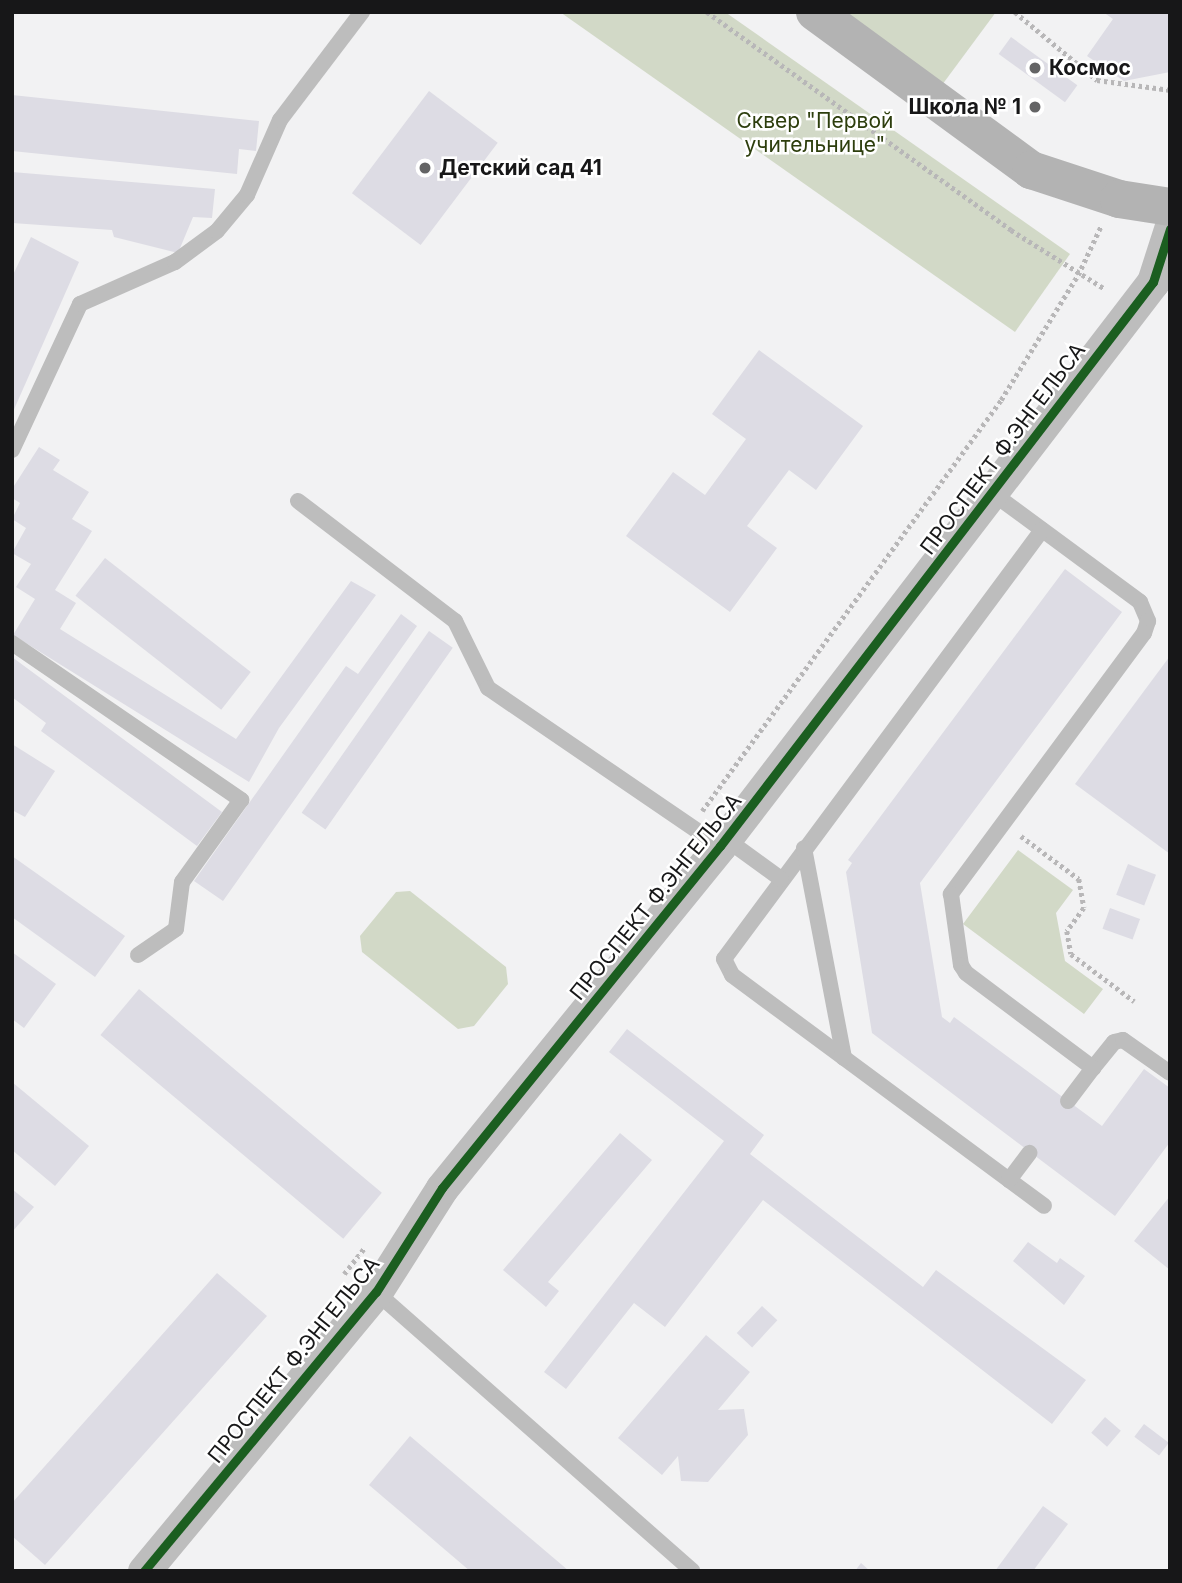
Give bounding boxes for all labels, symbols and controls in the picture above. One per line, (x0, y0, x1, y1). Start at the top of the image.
place label: Космос (1049, 55, 1131, 81)
marker: Космос (1027, 60, 1043, 76)
place label: Школа № 1 (909, 94, 1021, 120)
marker: Школа № 1 (1027, 99, 1043, 115)
park label: Сквер "Первой учительнице" (737, 108, 893, 158)
place label: Детский сад 41 (439, 155, 602, 181)
marker: Детский сад 41 (417, 160, 433, 176)
street label: ПРОСПЕКТ Ф.ЭНГЕЛЬСА (915, 338, 1091, 560)
street label: ПРОСПЕКТ Ф.ЭНГЕЛЬСА (565, 789, 747, 1005)
street label: ПРОСПЕКТ Ф.ЭНГЕЛЬСА (203, 1252, 385, 1468)

